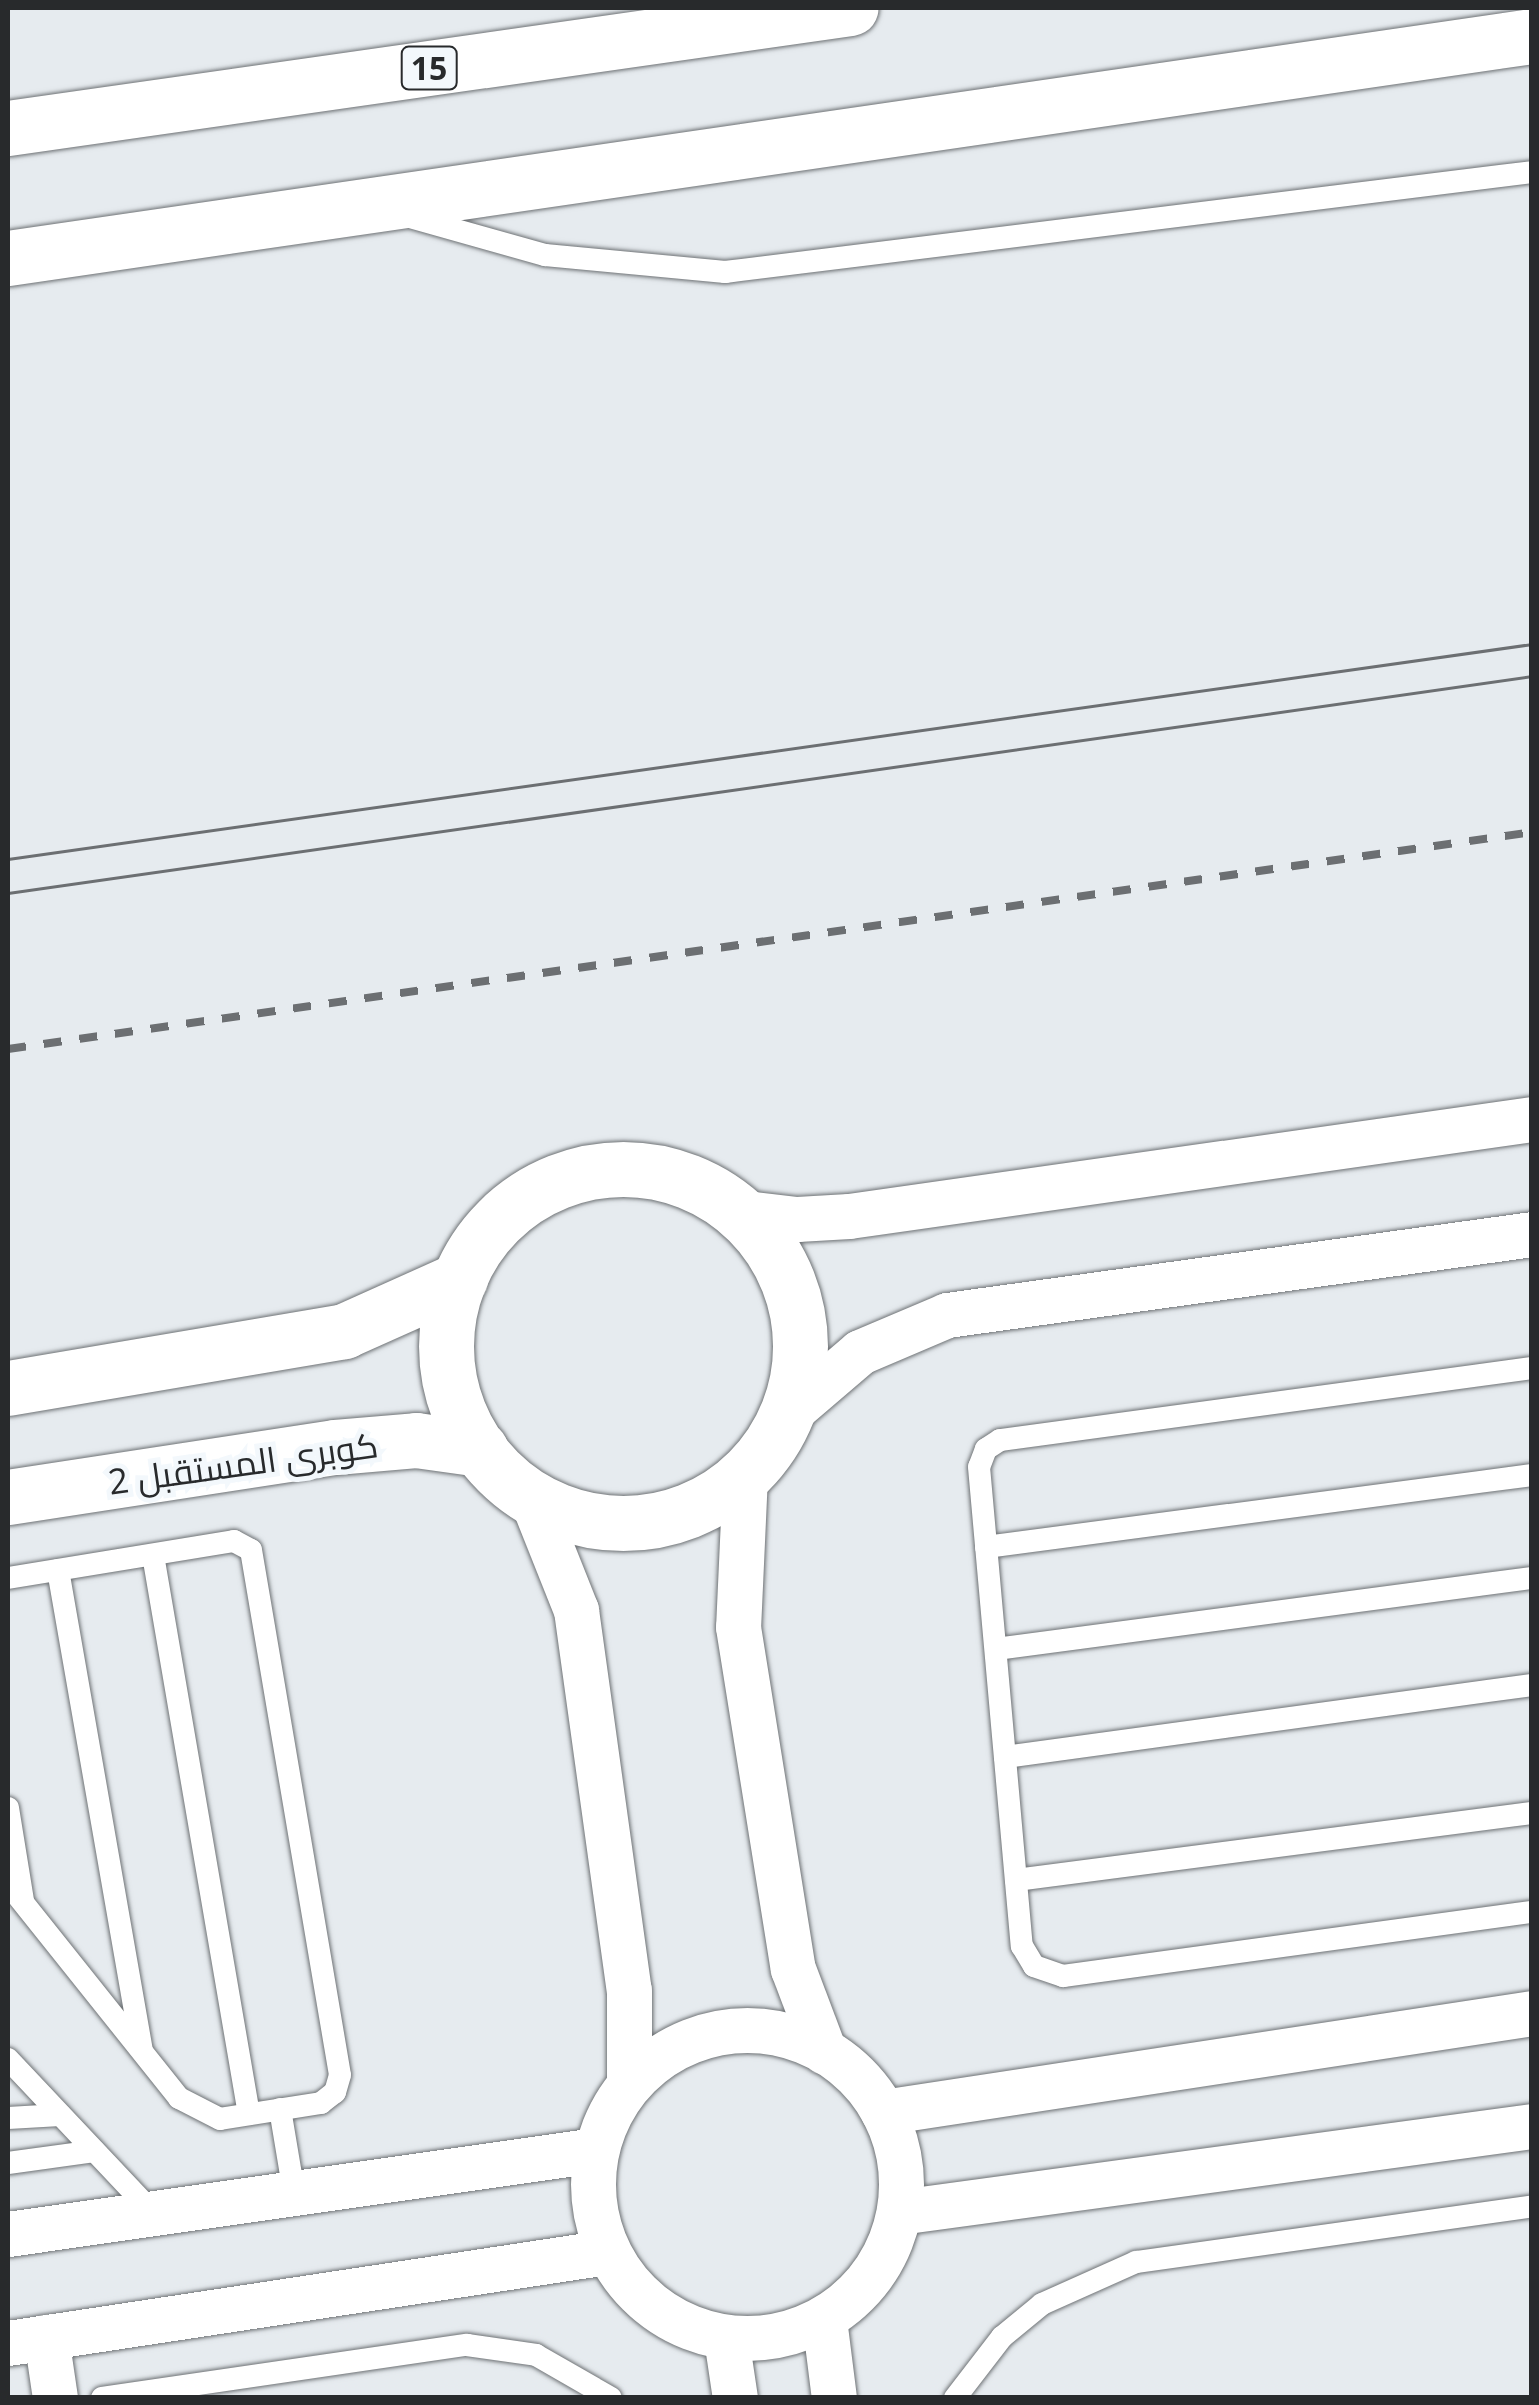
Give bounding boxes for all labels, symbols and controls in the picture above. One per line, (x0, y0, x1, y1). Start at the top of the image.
road number: 15 (399, 41, 459, 95)
street label: كوبرى المستقبل 2 (106, 1423, 380, 1503)

